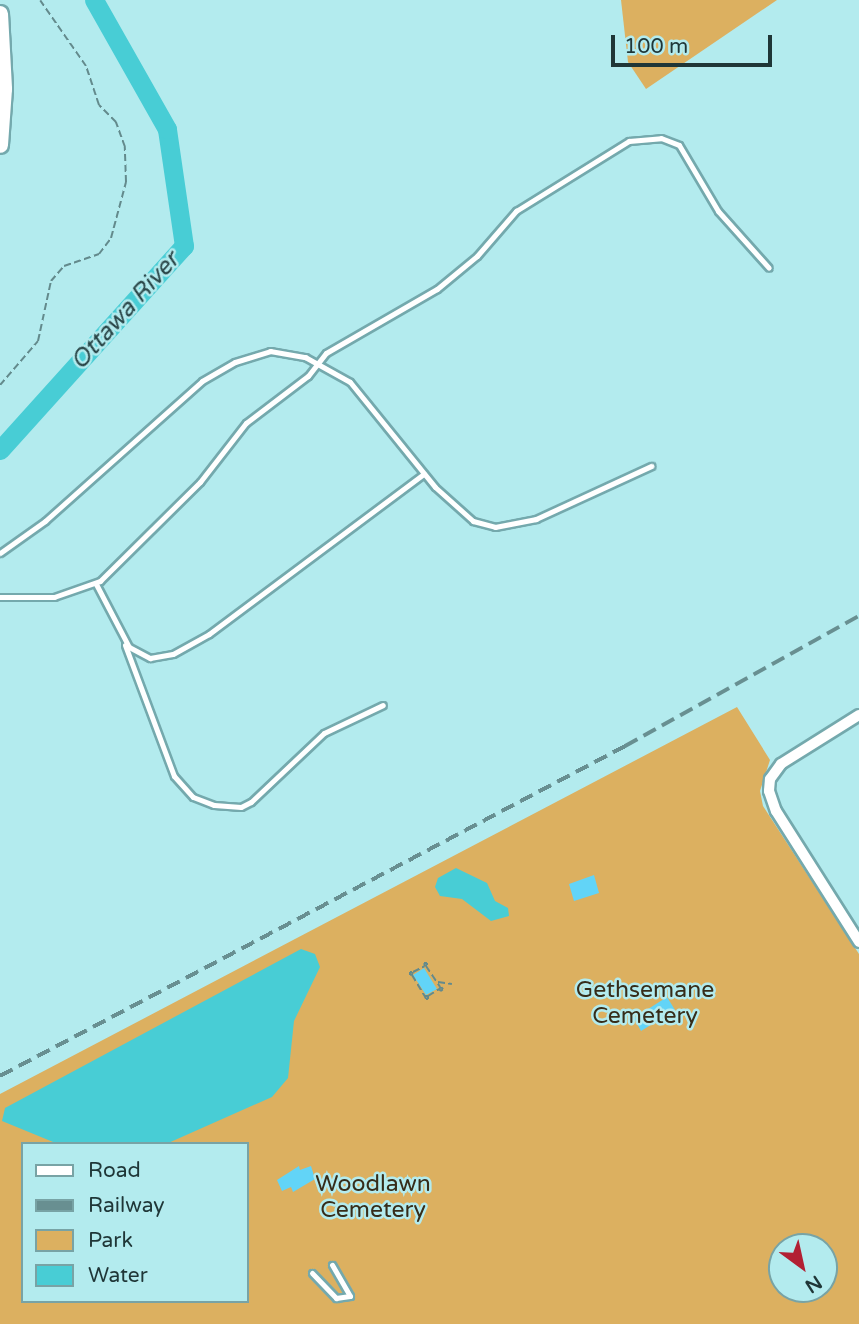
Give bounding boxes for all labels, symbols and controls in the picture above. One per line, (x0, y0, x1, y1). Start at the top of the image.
scale bar (614, 21, 775, 65)
text: 100 m (624, 34, 688, 59)
water label: Ottawa River (65, 246, 185, 376)
park label: Gethsemane Cemetery (576, 976, 714, 1030)
legend (21, 1142, 248, 1303)
text: Road (88, 1158, 141, 1183)
park label: Woodlawn Cemetery (315, 1170, 431, 1224)
text: Railway (88, 1193, 165, 1218)
text: Park (88, 1228, 133, 1253)
north arrow (768, 1233, 838, 1303)
text: Water (88, 1263, 148, 1288)
text: N (801, 1271, 826, 1297)

